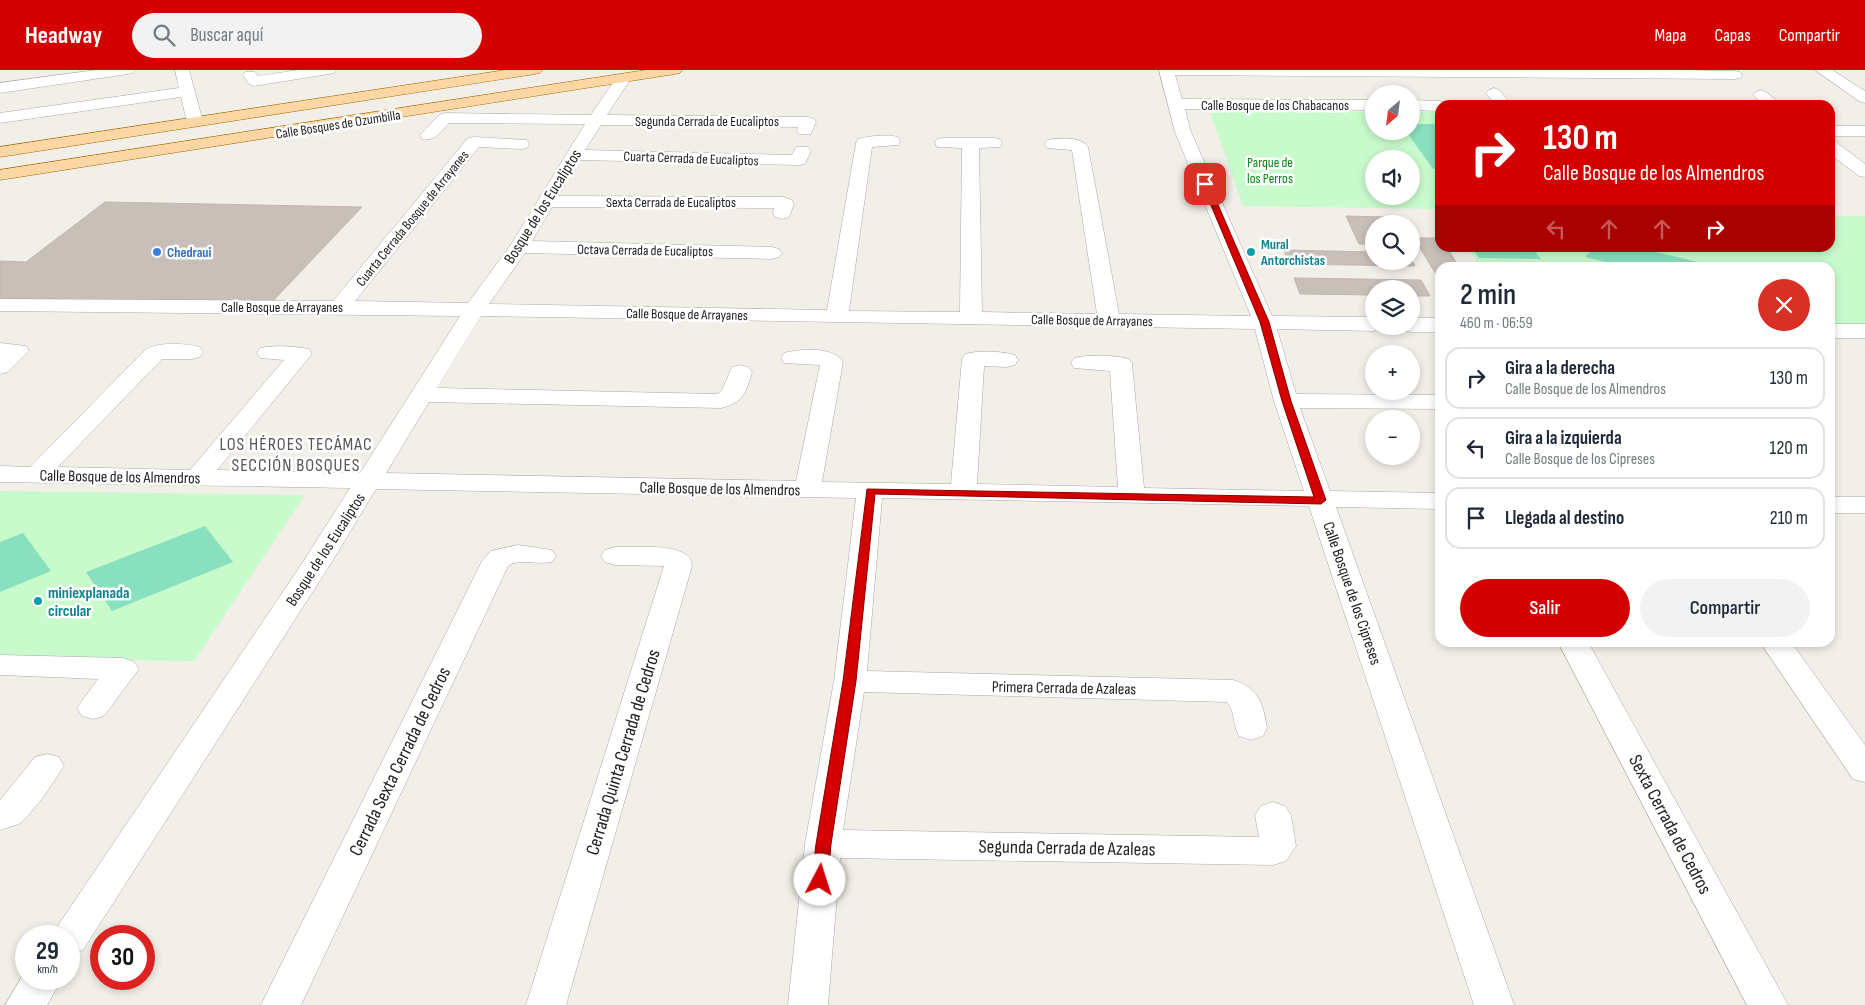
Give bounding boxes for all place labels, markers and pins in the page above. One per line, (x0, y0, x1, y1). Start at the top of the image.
pin (1184, 163, 1226, 205)
place label: Mural Antorchistas (1260, 236, 1325, 269)
place label: Chedraui (167, 244, 211, 261)
marker: Chedraui (151, 246, 163, 258)
marker: Mural Antorchistas (1245, 246, 1257, 258)
place label: miniexplanada circular (48, 584, 129, 621)
marker: miniexplanada circular (32, 595, 44, 607)

